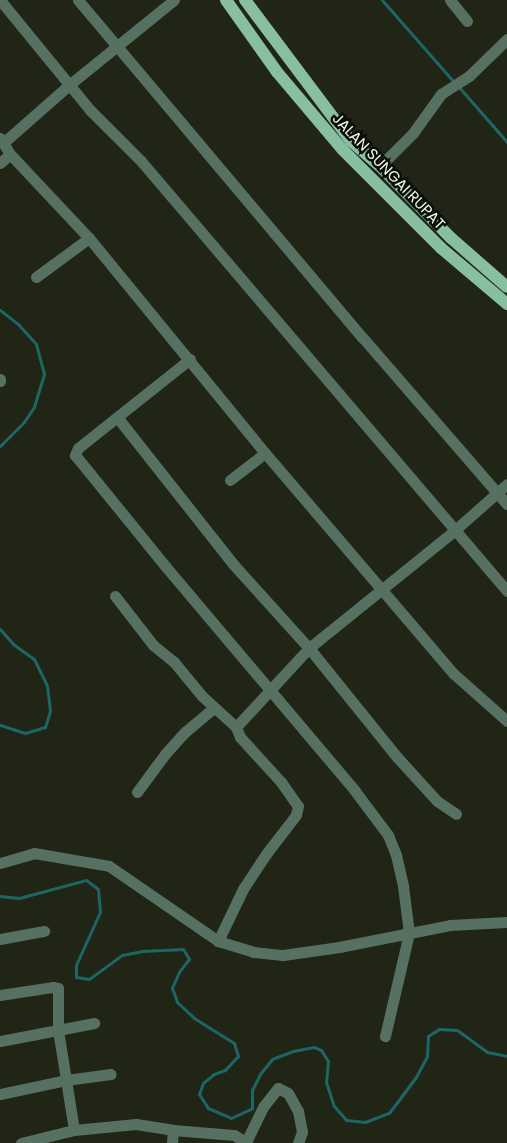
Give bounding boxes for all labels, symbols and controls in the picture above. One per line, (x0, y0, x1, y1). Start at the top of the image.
street label: JALAN SUNGAI RUPAT (329, 109, 449, 233)

